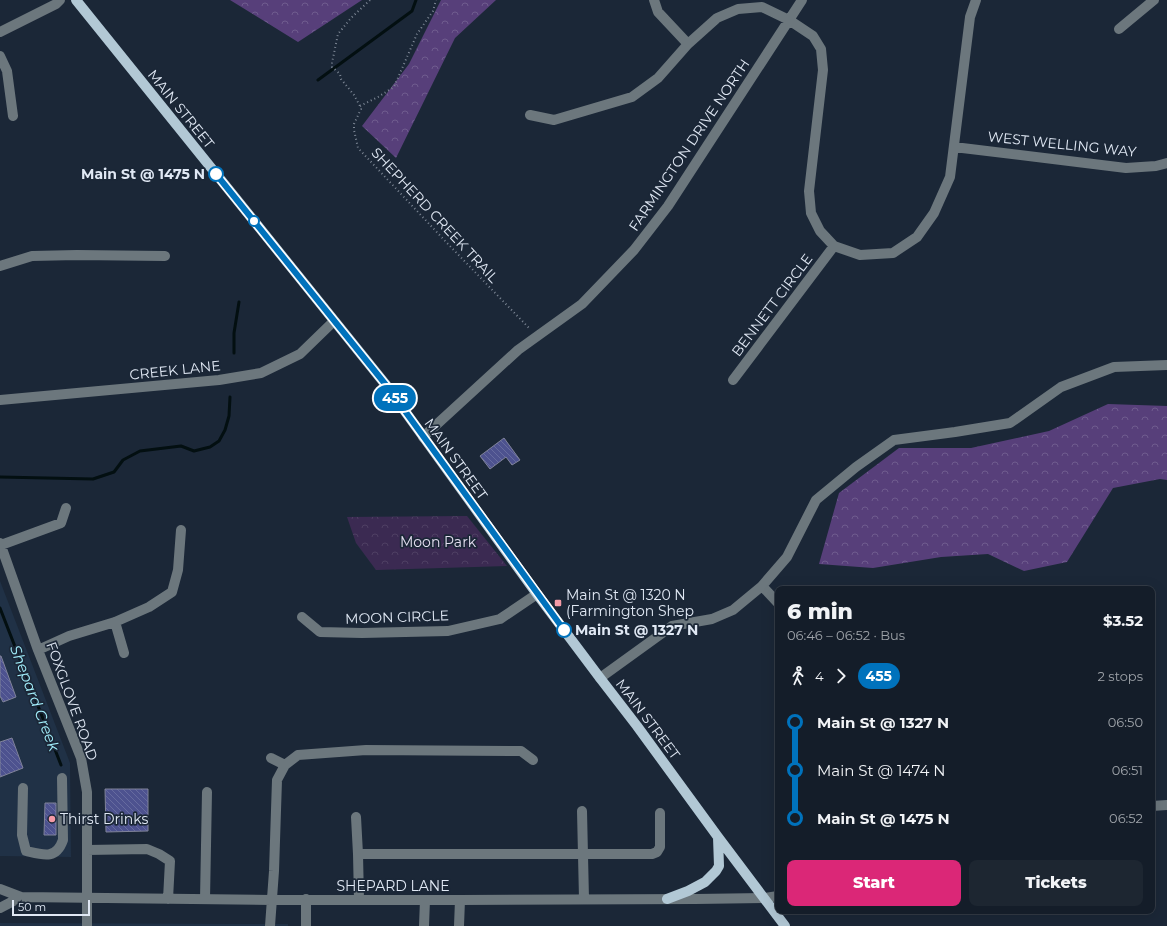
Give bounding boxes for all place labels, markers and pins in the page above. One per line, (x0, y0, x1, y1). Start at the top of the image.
place label: Main St @ 1475 N (81, 165, 205, 183)
marker: Main St @ 1475 N (208, 166, 224, 182)
unlabelled marker (248, 215, 260, 227)
place label: Main St @ 1320 N (Farmington Shep (566, 586, 694, 620)
marker: Main St @ 1320 N (Farmington Shep (553, 598, 563, 608)
place label: Main St @ 1327 N (575, 621, 698, 639)
marker: Main St @ 1327 N (556, 622, 572, 638)
place label: Thirst Drinks (60, 810, 148, 828)
marker: Thirst Drinks (47, 814, 57, 824)

